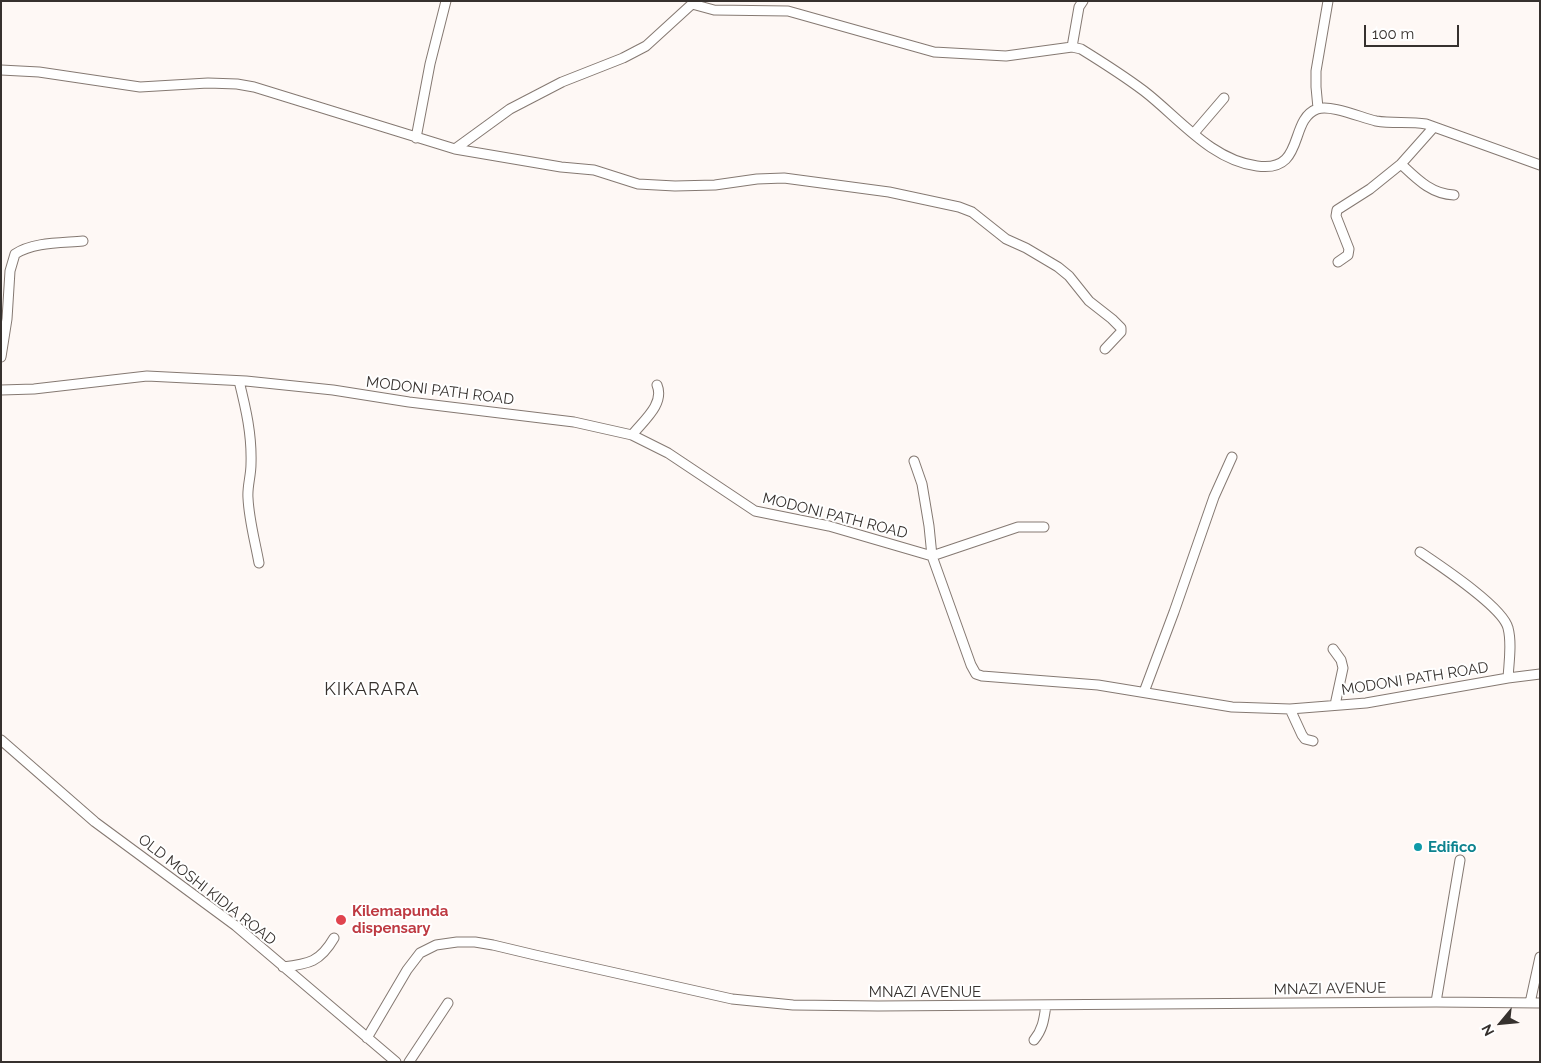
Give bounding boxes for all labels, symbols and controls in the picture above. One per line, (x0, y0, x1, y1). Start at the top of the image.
scale bar (1366, 15, 1461, 47)
text: 100 m (1372, 25, 1414, 43)
street label: MODONI PATH ROAD (365, 373, 515, 409)
street label: MODONI PATH ROAD (761, 489, 909, 543)
street label: MODONI PATH ROAD (1340, 658, 1490, 700)
district label: KIKARARA (323, 679, 421, 701)
street label: OLD MOSHI KIDIA ROAD (134, 831, 280, 949)
place label: Edifico (1428, 838, 1476, 856)
marker: Edifico (1412, 841, 1424, 853)
place label: Kilemapunda dispensary (352, 902, 448, 937)
marker: Kilemapunda dispensary (334, 913, 348, 927)
street label: MNAZI AVENUE (1274, 979, 1386, 999)
street label: MNAZI AVENUE (869, 983, 981, 1001)
north arrow (1476, 998, 1526, 1048)
text: N (1478, 1022, 1497, 1039)

